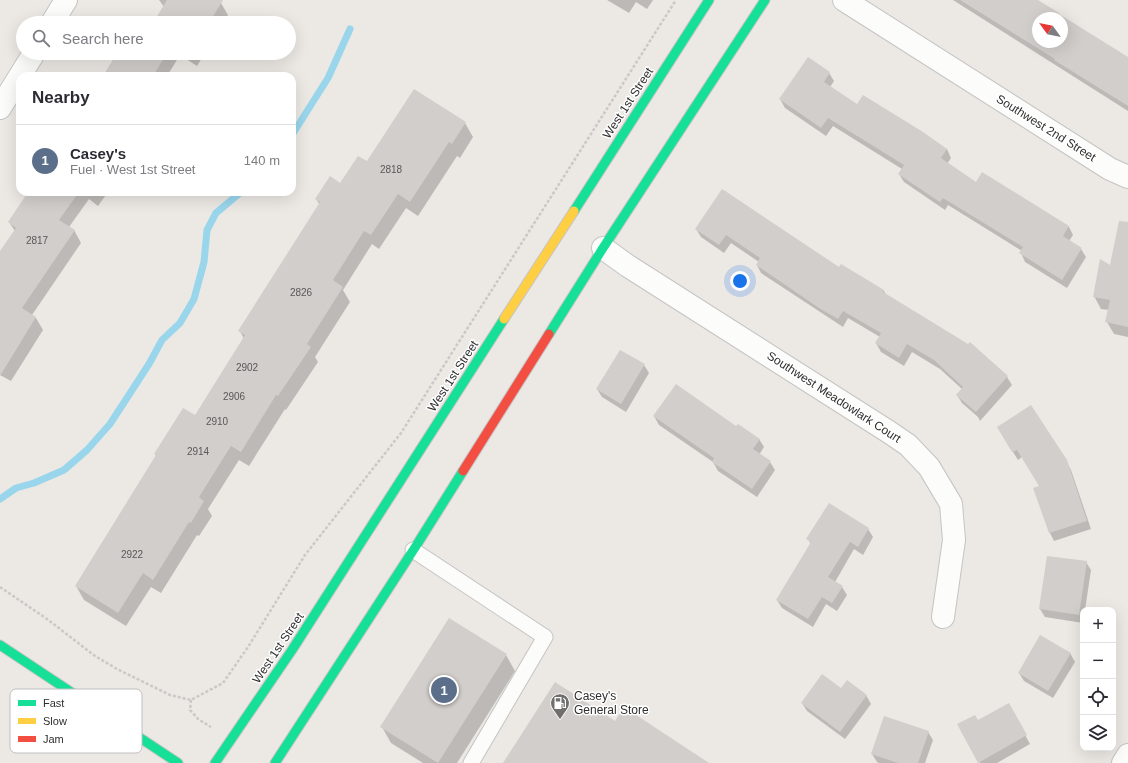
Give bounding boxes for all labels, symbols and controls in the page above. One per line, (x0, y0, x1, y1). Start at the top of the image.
north arrow (1032, 12, 1068, 48)
search box (16, 16, 296, 60)
icon: search (30, 27, 52, 49)
text: Search here (62, 30, 144, 47)
street label: West 1st Street (600, 64, 657, 141)
text: Nearby (32, 88, 90, 107)
street label: Southwest 2nd Street (994, 92, 1099, 165)
text: Casey's (70, 145, 126, 162)
text: 1 (41, 153, 49, 168)
text: 140 m (244, 153, 280, 168)
text: Fuel · West 1st Street (70, 162, 195, 177)
house number: 2818 (380, 164, 403, 175)
house number: 2817 (26, 235, 49, 246)
your location (730, 271, 750, 291)
house number: 2826 (290, 287, 313, 298)
street label: West 1st Street (425, 337, 482, 414)
street label: Southwest Meadowlark Court (764, 348, 904, 446)
house number: 2902 (236, 362, 259, 373)
house number: 2906 (223, 391, 246, 402)
house number: 2910 (206, 416, 229, 427)
house number: 2914 (187, 446, 210, 457)
house number: 2922 (121, 549, 144, 560)
map controls (1080, 607, 1116, 751)
button: + (1080, 607, 1116, 643)
street label: West 1st Street (249, 610, 307, 686)
button: − (1080, 643, 1116, 679)
pin: 1 (431, 675, 457, 705)
button: locate (1080, 679, 1116, 715)
legend (10, 689, 142, 753)
place label: Casey's General Store (574, 689, 649, 717)
fuel station icon: Casey's General Store (549, 692, 571, 720)
text: Fast (43, 697, 64, 709)
text: Slow (43, 715, 67, 727)
button: layers (1080, 715, 1116, 751)
text: Jam (43, 733, 64, 745)

